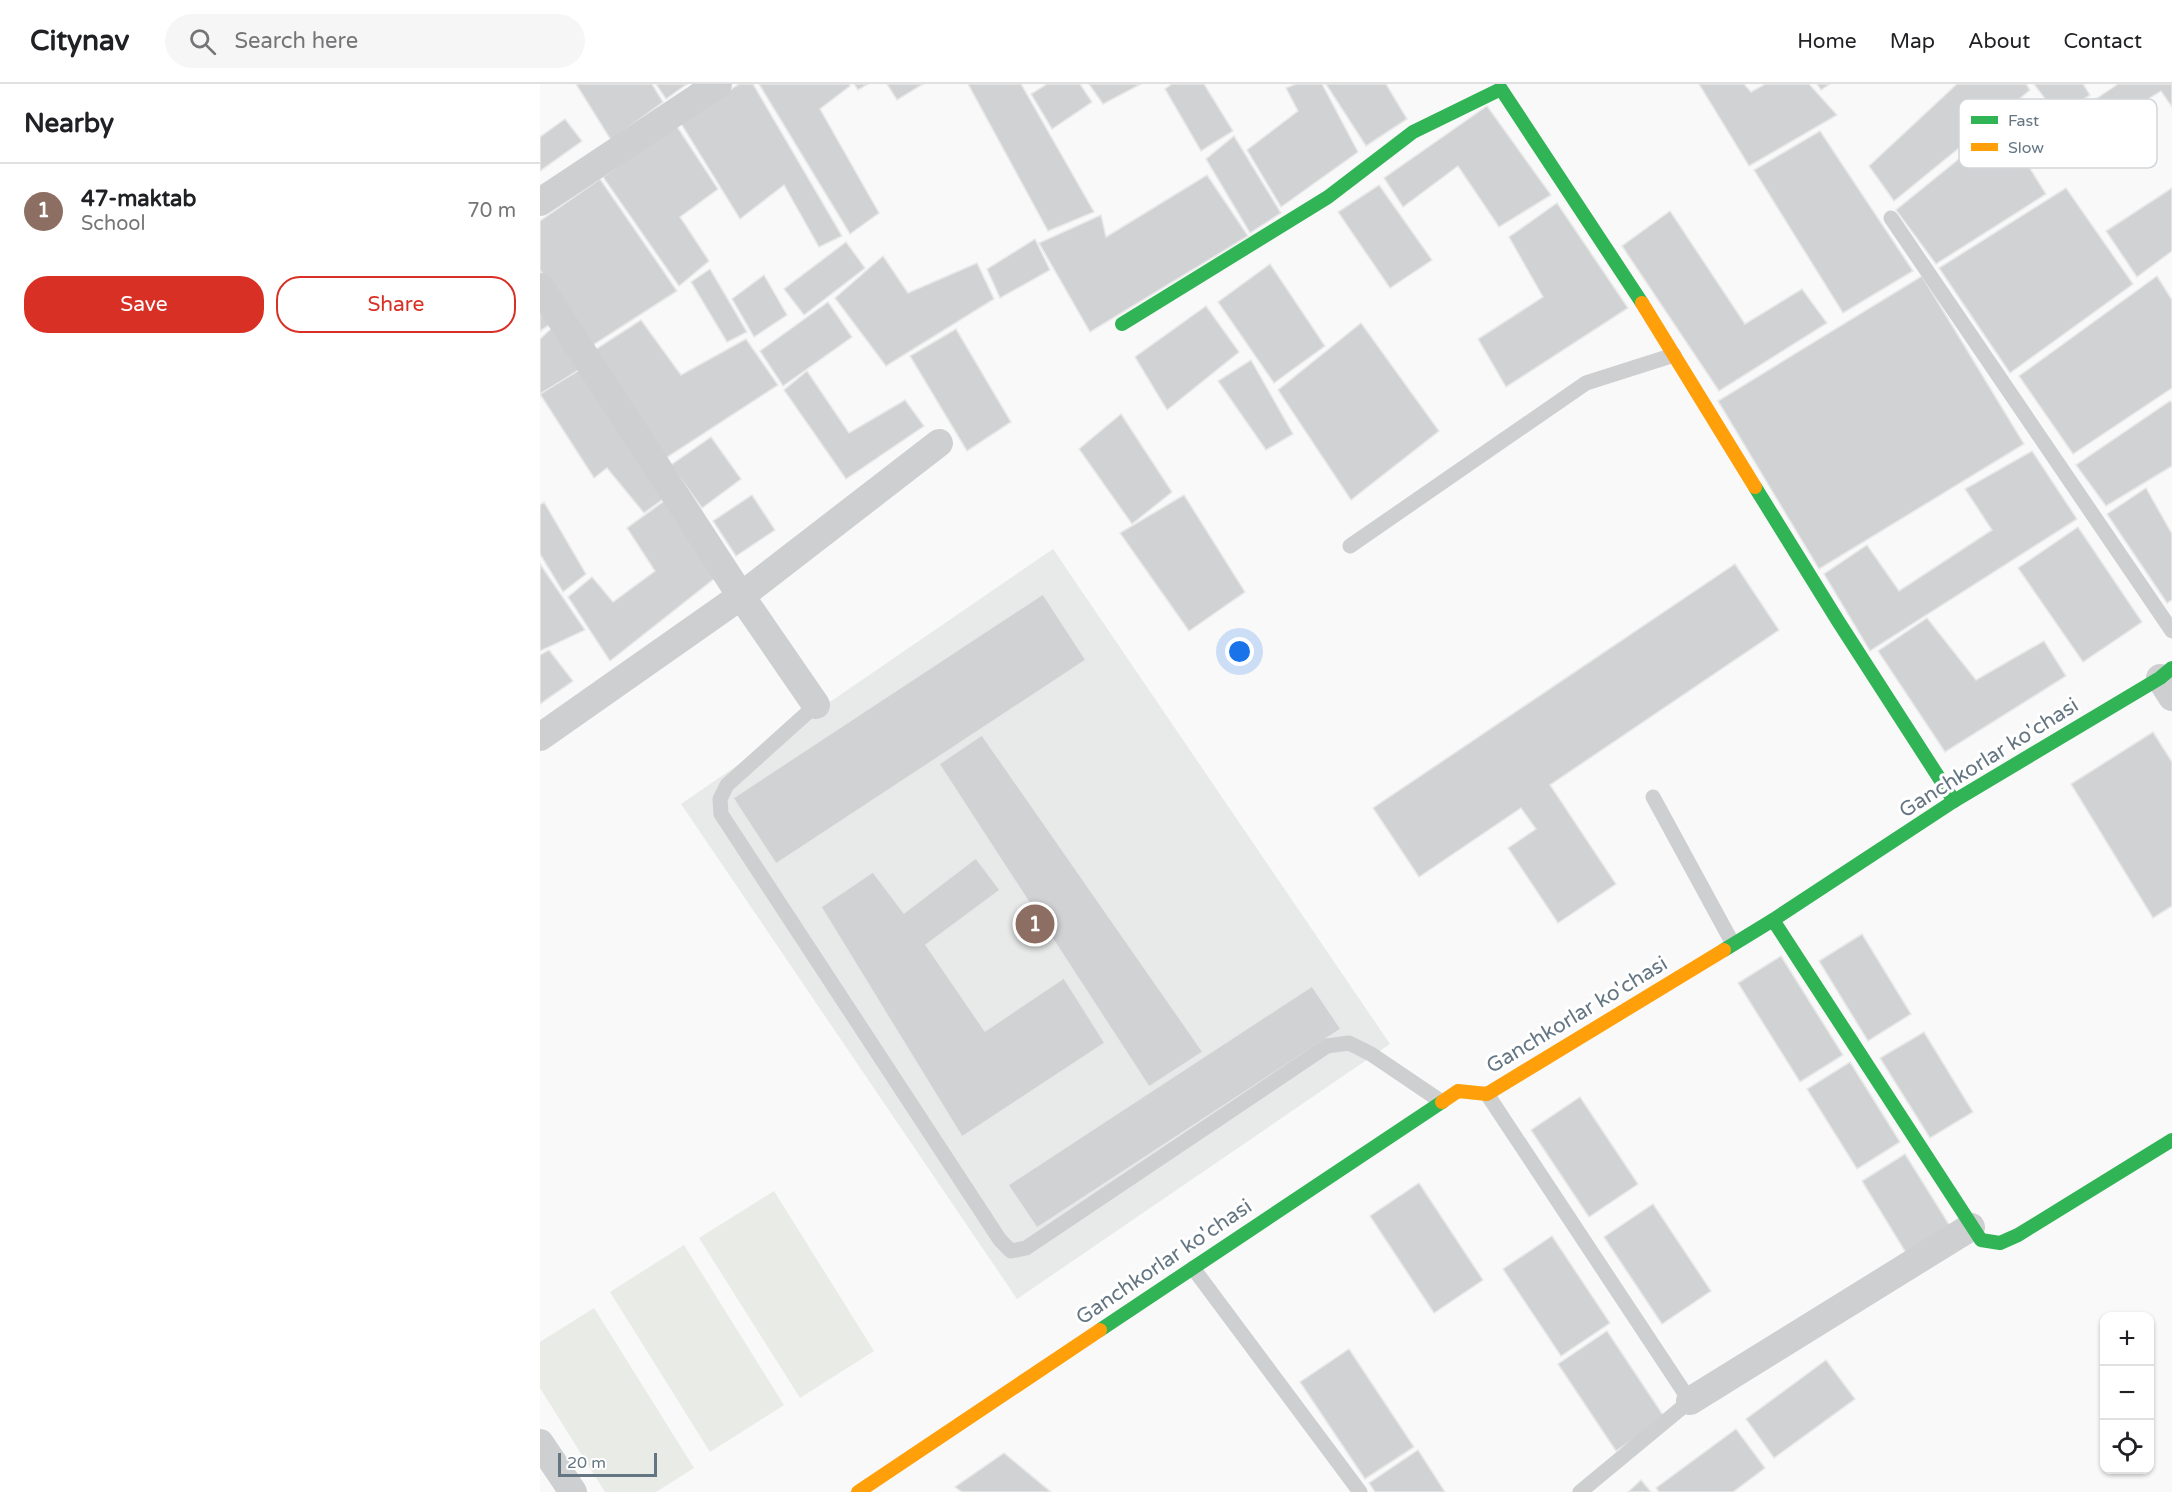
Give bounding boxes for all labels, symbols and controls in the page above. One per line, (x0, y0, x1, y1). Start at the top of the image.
search box (165, 14, 585, 68)
text: Citynav (30, 24, 129, 58)
icon: search (186, 25, 219, 58)
text: Search here (234, 28, 358, 54)
text: Home (1797, 29, 1857, 54)
text: Map (1890, 29, 1935, 54)
text: About (1968, 29, 2030, 54)
text: Contact (2063, 29, 2142, 54)
legend (1959, 99, 2157, 168)
text: Nearby (24, 108, 114, 139)
text: Fast (2008, 111, 2039, 131)
text: Slow (2008, 138, 2044, 158)
text: 47-maktab (81, 186, 196, 212)
text: 1 (37, 199, 50, 223)
text: 70 m (467, 199, 516, 223)
text: School (81, 212, 145, 236)
button: Save (24, 276, 264, 333)
button: Share (276, 276, 516, 333)
your location (1225, 637, 1254, 666)
street label: Ganchkorlar ko'chasi (1895, 693, 2083, 823)
pin: 1 (1016, 902, 1054, 946)
street label: Ganchkorlar ko'chasi (1482, 951, 1672, 1079)
street label: Ganchkorlar ko'chasi (1071, 1194, 1257, 1330)
map controls (2100, 1312, 2154, 1474)
button: + (2100, 1312, 2154, 1366)
button: − (2100, 1366, 2154, 1420)
button: locate (2100, 1420, 2154, 1474)
scale bar (558, 1450, 657, 1478)
text: 20 m (567, 1453, 606, 1473)

